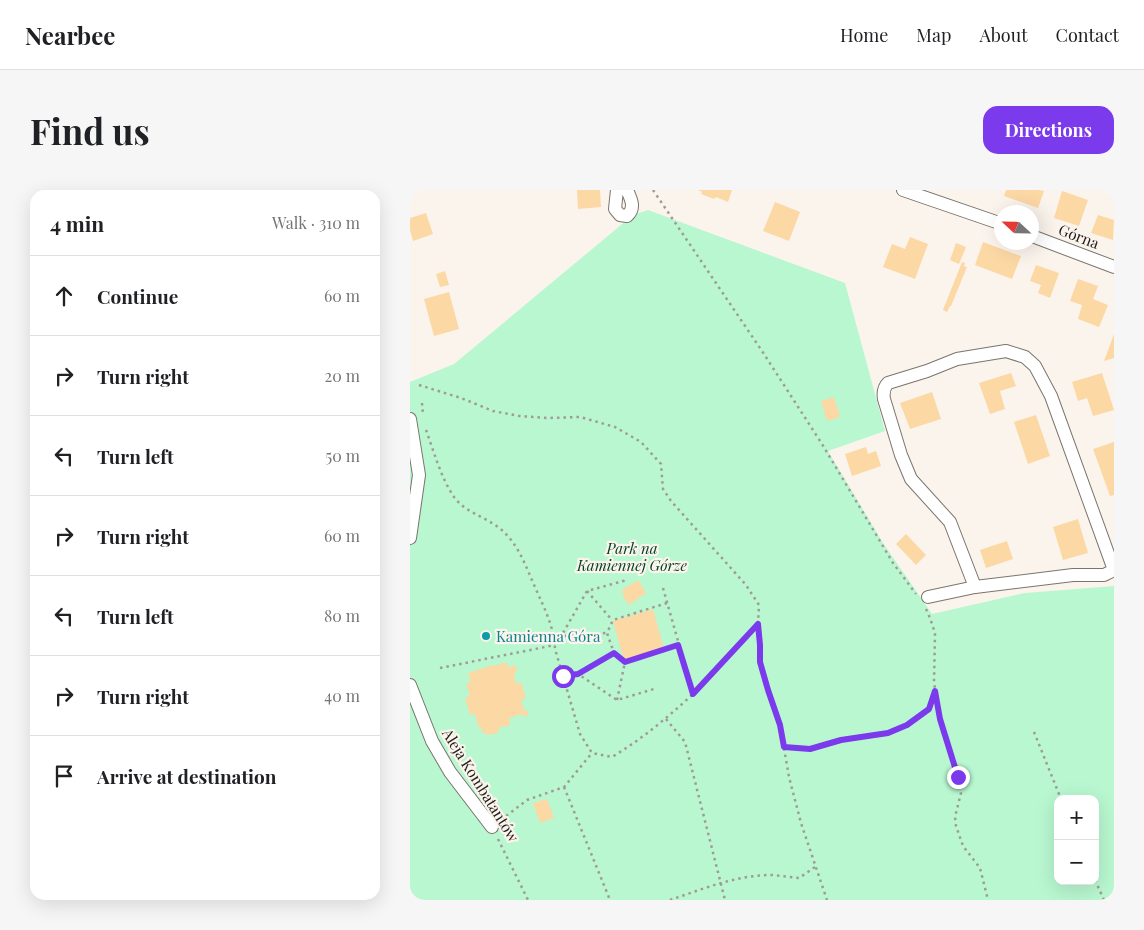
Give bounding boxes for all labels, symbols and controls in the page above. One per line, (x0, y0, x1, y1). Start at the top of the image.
text: Nearbee (25, 19, 115, 51)
text: Home (840, 23, 888, 47)
text: Map (916, 23, 951, 47)
text: About (979, 23, 1028, 47)
text: Contact (1056, 23, 1119, 47)
button: Directions (983, 106, 1114, 154)
text: Find us (30, 107, 150, 154)
north arrow (994, 205, 1039, 250)
text: 4 min (50, 209, 104, 237)
text: Walk · 310 m (272, 212, 360, 233)
street label: Górna (1056, 219, 1103, 253)
icon: ahead (50, 282, 78, 310)
text: Continue (97, 283, 178, 309)
text: 60 m (324, 285, 360, 306)
icon: right (50, 362, 78, 390)
text: Turn right (97, 363, 189, 389)
text: 20 m (325, 365, 360, 386)
icon: left (50, 442, 78, 470)
text: Turn left (97, 443, 174, 469)
text: 50 m (326, 445, 360, 466)
icon: right (50, 522, 78, 550)
text: Turn right (97, 523, 189, 549)
text: 60 m (324, 525, 360, 546)
park label: Park na Kamiennej Górze (576, 538, 688, 575)
icon: left (50, 602, 78, 630)
text: Turn left (97, 603, 174, 629)
text: 80 m (324, 605, 360, 626)
place label: Kamienna Góra (496, 626, 601, 646)
marker: Kamienna Góra (480, 630, 492, 642)
route start (552, 665, 575, 688)
icon: right (50, 682, 78, 710)
text: Turn right (97, 683, 189, 709)
text: 40 m (324, 685, 360, 706)
street label: Aleja Kombatantów (437, 724, 524, 846)
icon: arrive (50, 762, 78, 790)
text: Arrive at destination (97, 763, 277, 789)
route end (947, 766, 970, 789)
map controls (1054, 795, 1099, 885)
button: + (1054, 795, 1099, 840)
button: − (1054, 840, 1099, 885)

